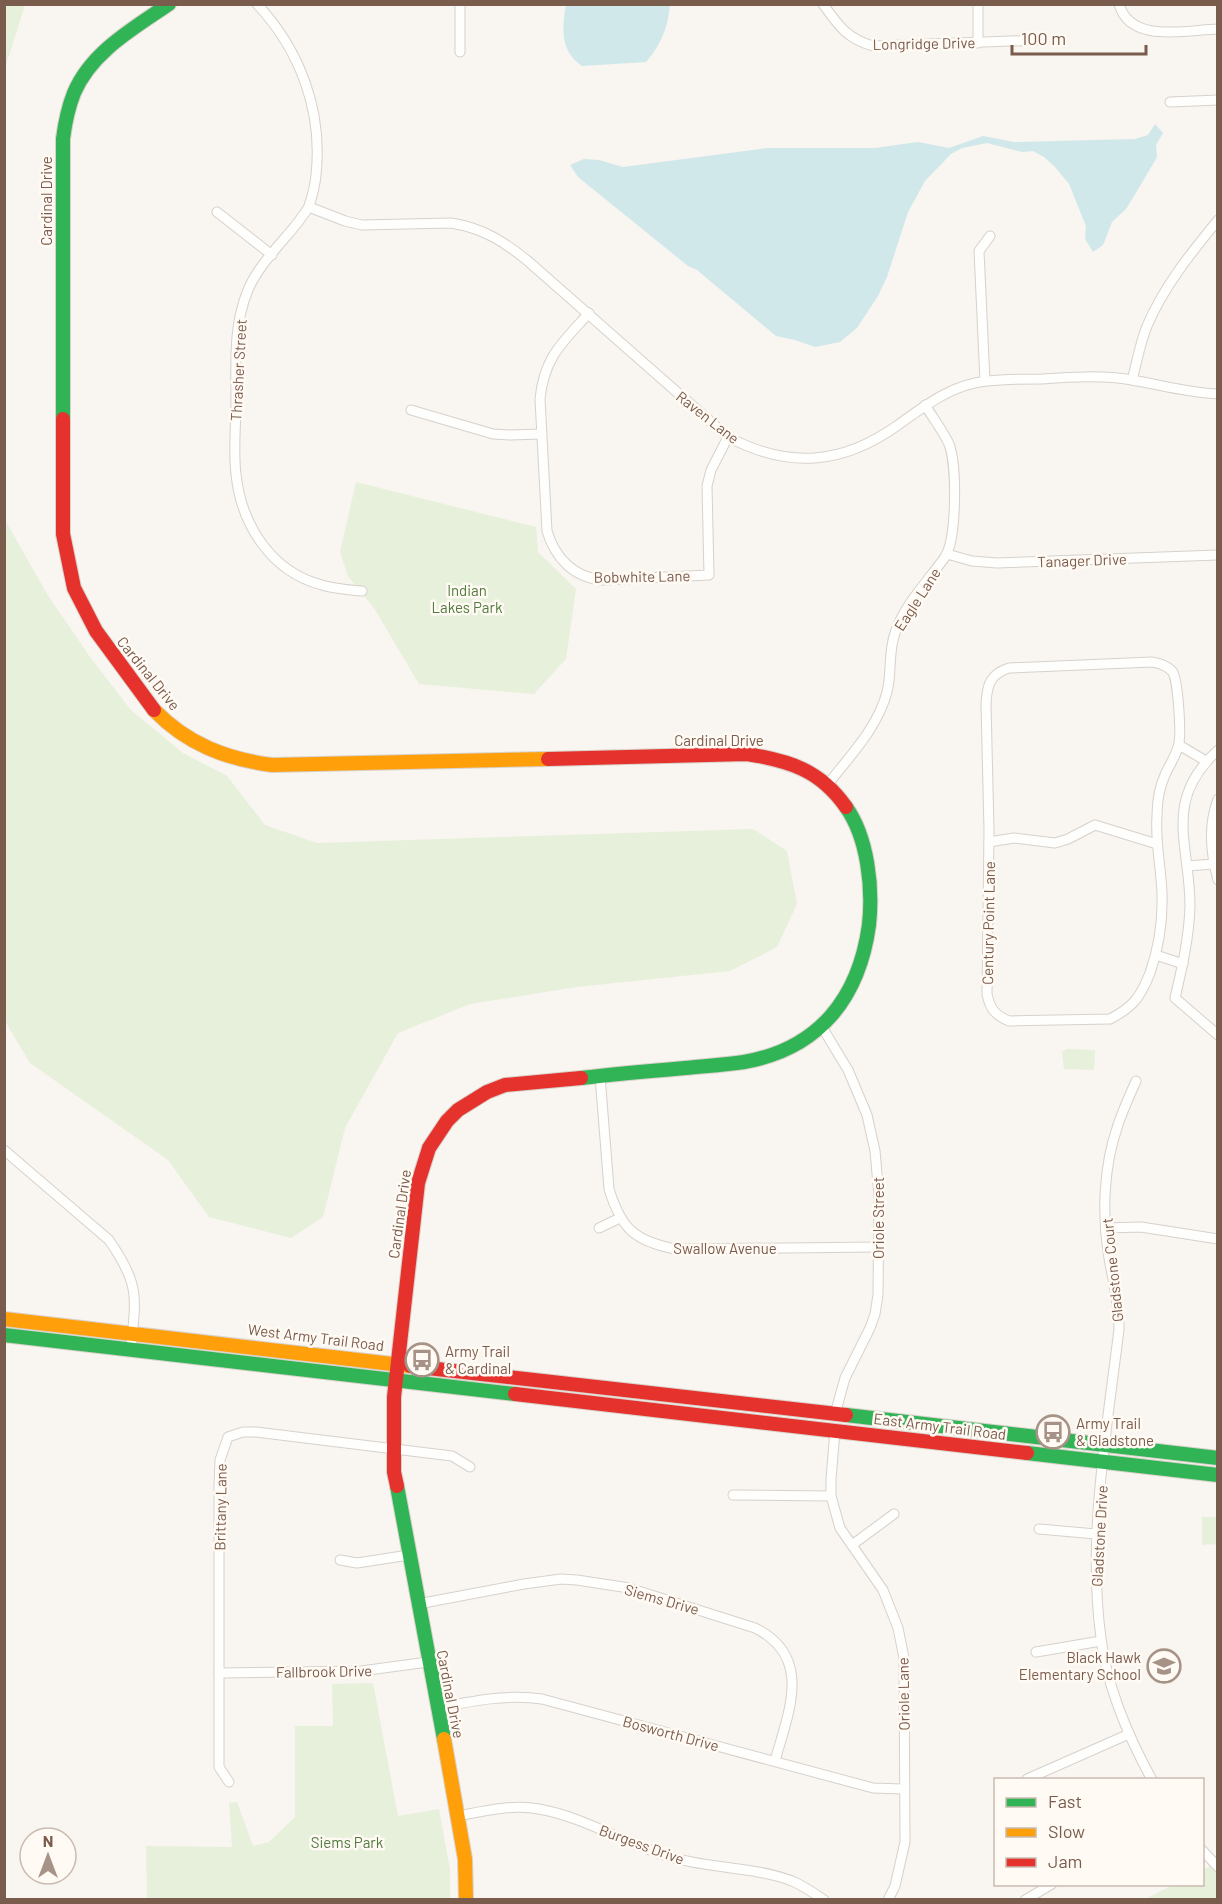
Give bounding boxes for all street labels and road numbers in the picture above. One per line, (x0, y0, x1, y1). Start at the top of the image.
street label: Longridge Drive (872, 33, 976, 53)
street label: Cardinal Drive (37, 156, 55, 246)
street label: Thrasher Street (226, 318, 250, 422)
street label: Raven Lane (673, 387, 743, 447)
street label: Tanager Drive (1037, 549, 1127, 571)
street label: Eagle Lane (890, 564, 944, 634)
street label: Bobwhite Lane (593, 566, 691, 586)
street label: Cardinal Drive (114, 632, 184, 714)
street label: Cardinal Drive (674, 731, 764, 749)
street label: Century Point Lane (978, 861, 998, 985)
street label: Cardinal Drive (384, 1168, 414, 1260)
street label: Oriole Street (869, 1177, 887, 1259)
street label: Gladstone Court (1098, 1217, 1126, 1323)
street label: Swallow Avenue (673, 1239, 777, 1257)
street label: West Army Trail Road (247, 1320, 385, 1354)
street label: East Army Trail Road (873, 1409, 1007, 1443)
street label: Brittany Lane (210, 1463, 230, 1551)
street label: Gladstone Drive (1087, 1485, 1111, 1587)
street label: Siems Drive (623, 1580, 701, 1618)
street label: Cardinal Drive (434, 1648, 468, 1740)
street label: Oriole Lane (893, 1657, 913, 1731)
street label: Fallbrook Drive (276, 1661, 372, 1681)
street label: Bosworth Drive (621, 1712, 721, 1754)
street label: Burgess Drive (597, 1820, 687, 1868)

